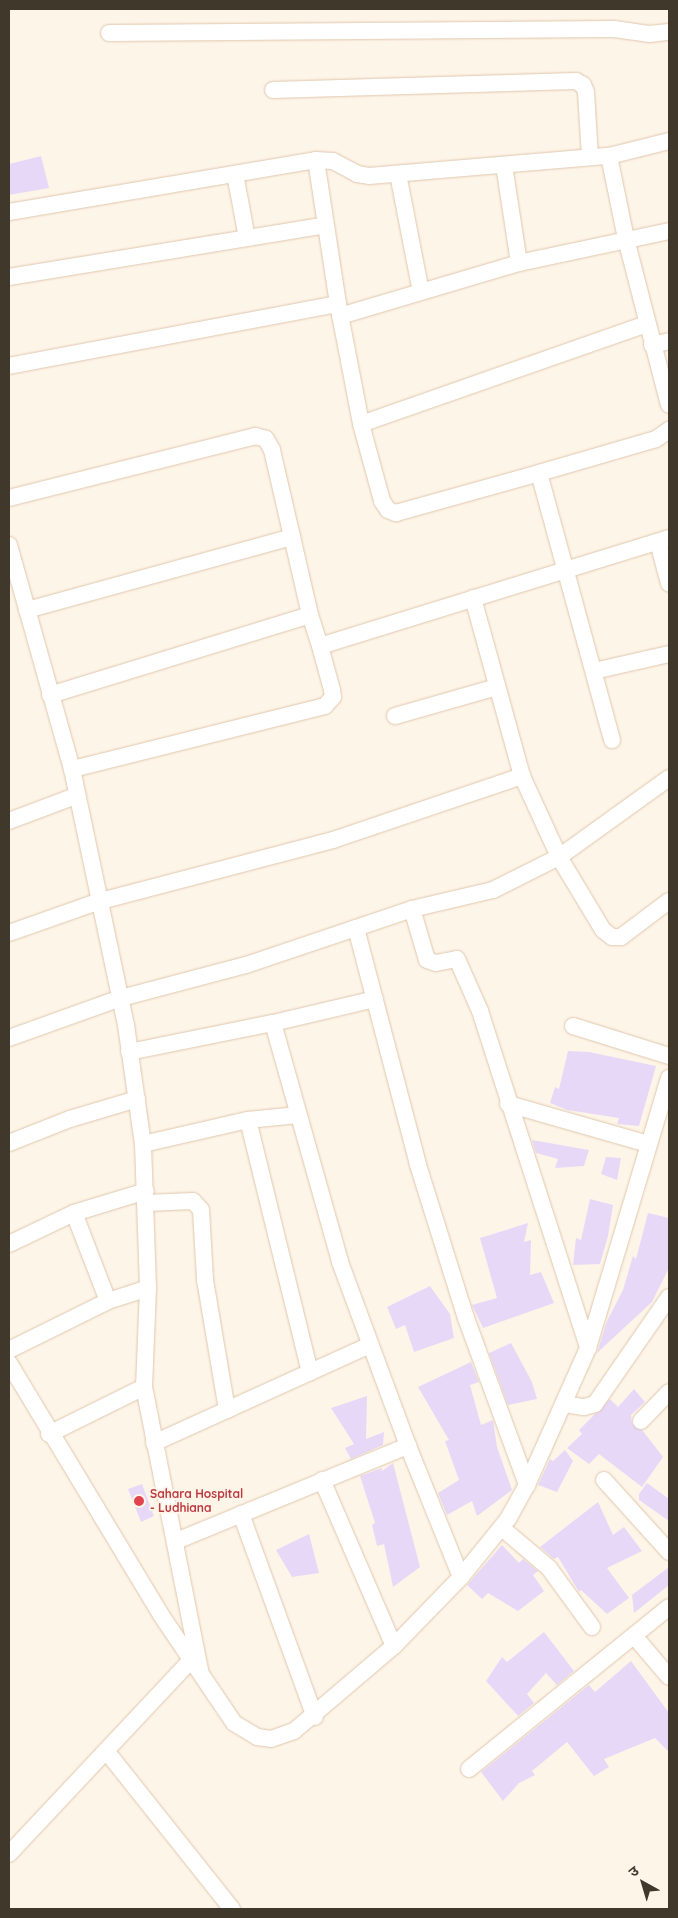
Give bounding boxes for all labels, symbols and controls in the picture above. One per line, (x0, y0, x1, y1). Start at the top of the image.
place label: Sahara Hospital - Ludhiana (150, 1487, 243, 1515)
marker: Sahara Hospital - Ludhiana (132, 1494, 146, 1508)
north arrow (618, 1858, 668, 1908)
text: उ (625, 1862, 642, 1881)

